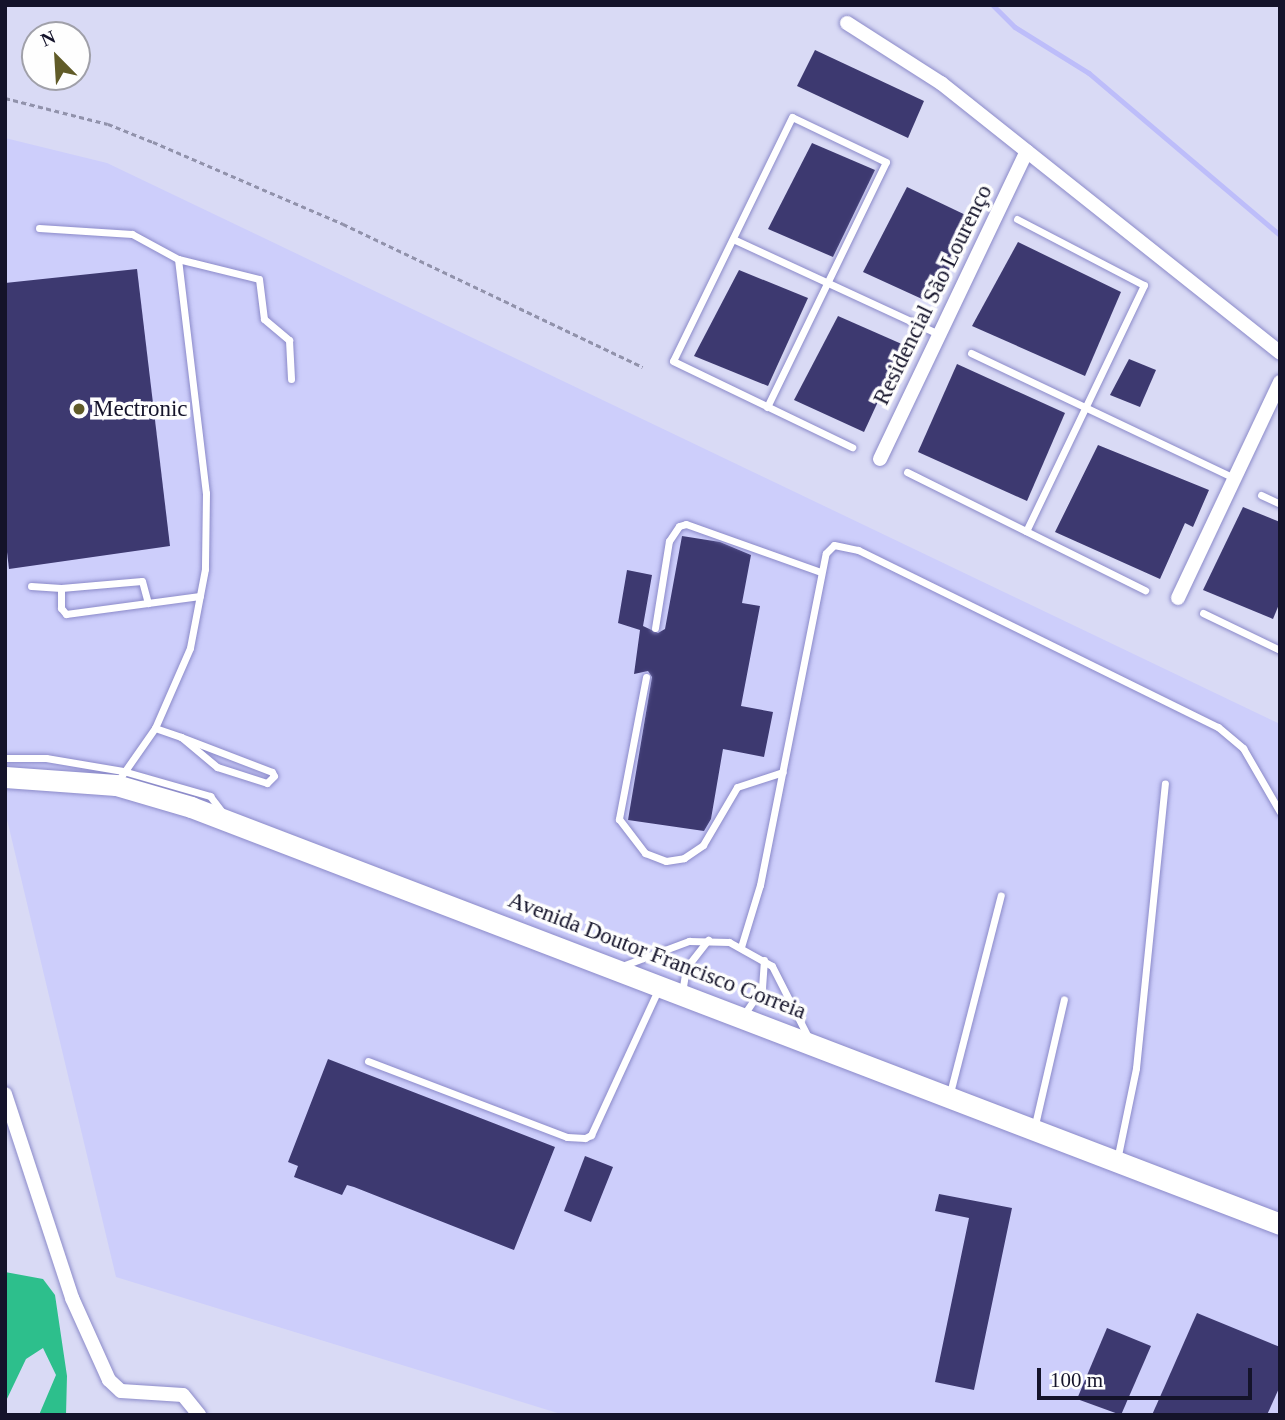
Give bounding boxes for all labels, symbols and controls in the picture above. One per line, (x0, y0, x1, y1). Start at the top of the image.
north arrow (21, 21, 91, 91)
text: N (38, 26, 59, 51)
street label: Residencial São Lourenço (868, 180, 998, 410)
place label: Mectronic (93, 395, 188, 423)
marker: Mectronic (71, 401, 87, 417)
street label: Avenida Doutor Francisco Correia (504, 886, 810, 1026)
scale bar (1040, 1354, 1255, 1398)
text: 100 m (1050, 1368, 1103, 1392)

